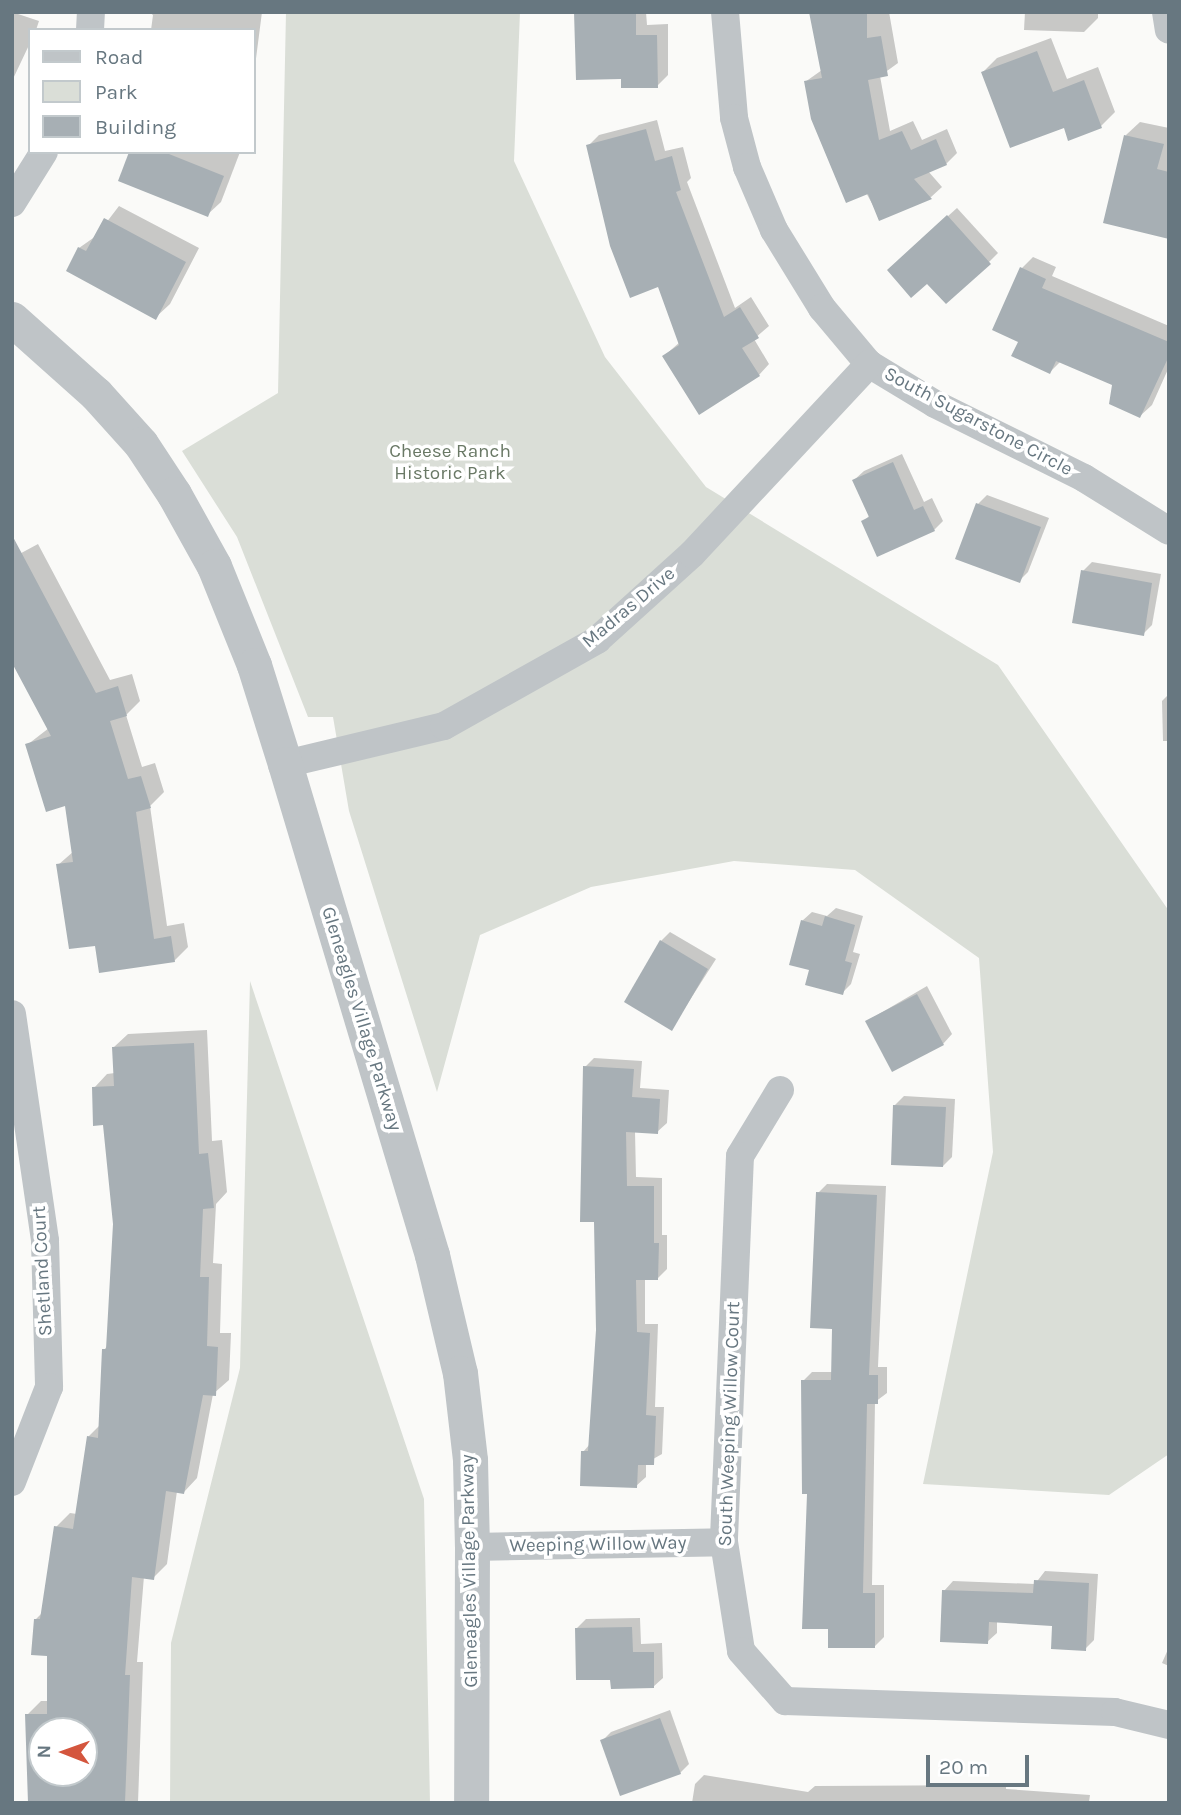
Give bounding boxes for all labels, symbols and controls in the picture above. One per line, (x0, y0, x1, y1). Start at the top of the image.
legend (28, 28, 256, 154)
text: Road (95, 45, 143, 69)
text: Park (95, 80, 138, 104)
text: Building (95, 115, 176, 139)
street label: South Sugarstone Circle (880, 363, 1076, 481)
park label: Cheese Ranch Historic Park (389, 441, 511, 485)
street label: Madras Drive (578, 563, 680, 653)
street label: Gleneagles Village Parkway (316, 904, 406, 1134)
street label: Shetland Court (28, 1205, 58, 1337)
street label: South Weeping Willow Court (714, 1301, 746, 1547)
street label: Gleneagles Village Parkway (457, 1454, 483, 1688)
street label: Weeping Willow Way (509, 1532, 687, 1558)
north arrow (28, 1717, 98, 1787)
scale bar (929, 1742, 1032, 1786)
text: N (33, 1745, 55, 1759)
text: 20 m (939, 1755, 988, 1779)

